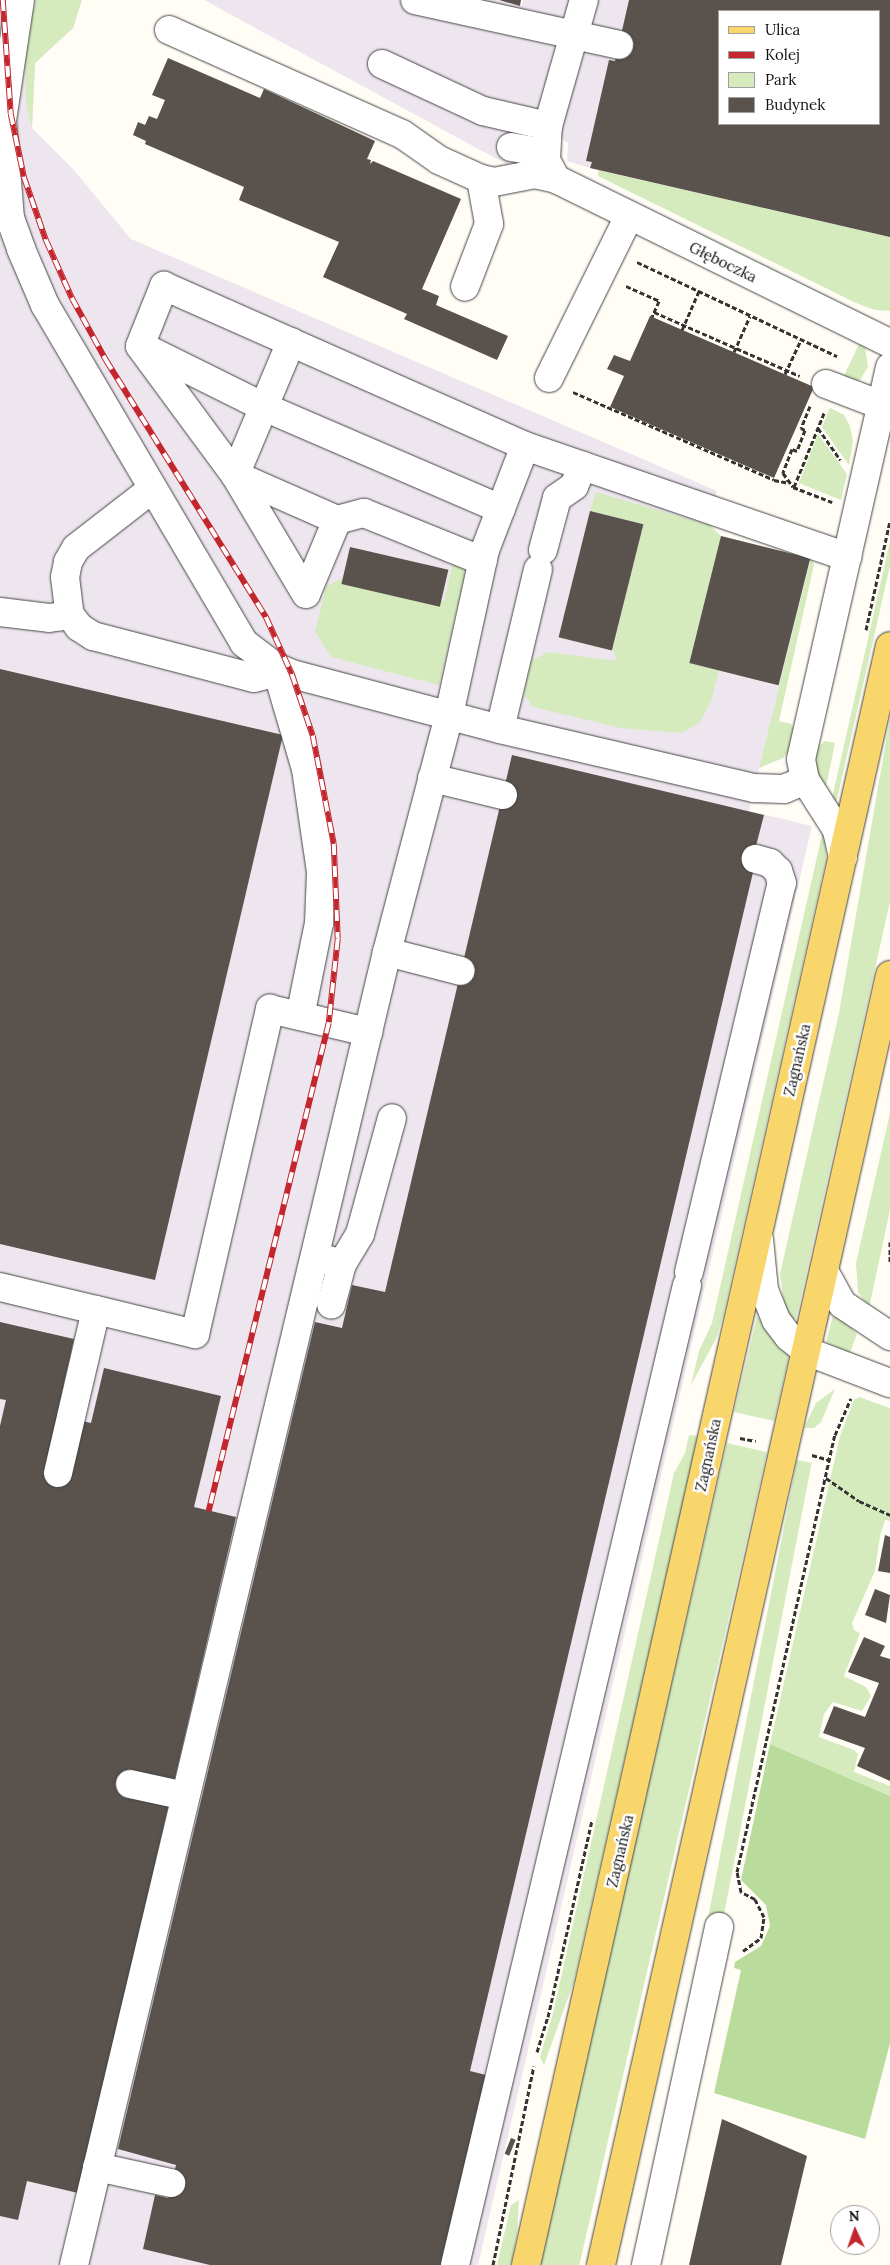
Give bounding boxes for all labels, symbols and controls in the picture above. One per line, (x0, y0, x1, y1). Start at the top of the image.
legend (718, 10, 880, 125)
text: Ulica (765, 20, 800, 39)
text: Kolej (765, 45, 800, 64)
text: Park (765, 70, 796, 89)
text: Budynek (765, 95, 825, 114)
street label: Głęboczka (686, 238, 760, 286)
street label: Zagnańska (780, 1022, 814, 1098)
street label: Zagnańska (692, 1417, 724, 1493)
street label: Zagnańska (603, 1813, 637, 1889)
north arrow (830, 2205, 880, 2255)
text: N (848, 2207, 860, 2225)

